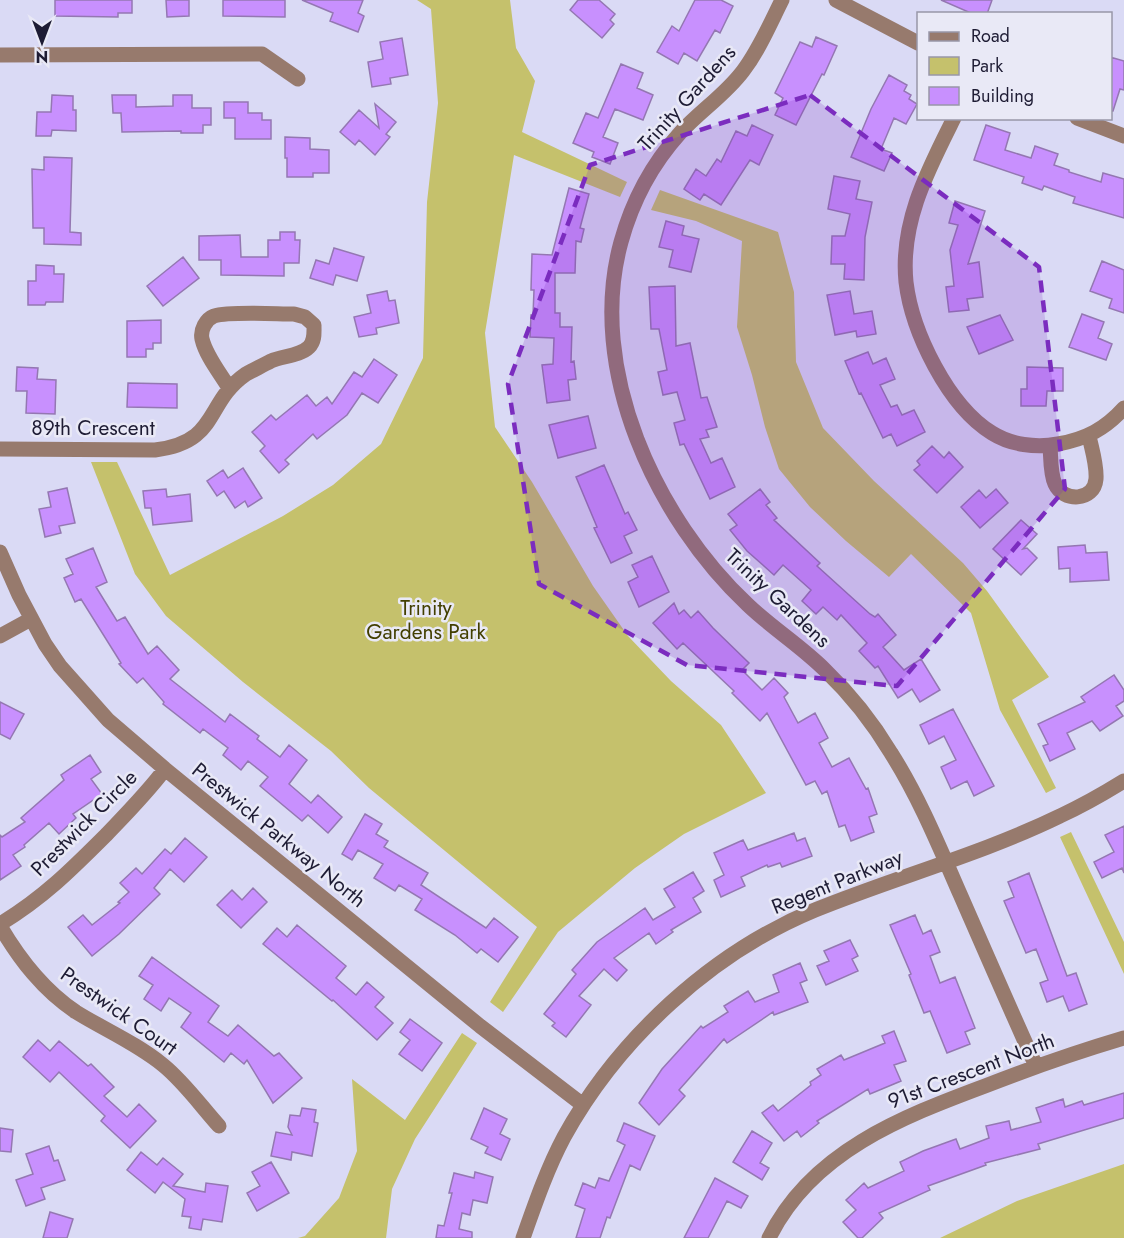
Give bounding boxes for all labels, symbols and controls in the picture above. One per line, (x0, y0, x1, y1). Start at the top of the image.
north arrow (12, 12, 72, 72)
legend (917, 12, 1112, 120)
text: Road (971, 23, 1010, 49)
street label: Trinity Gardens (631, 38, 743, 158)
text: N (36, 45, 48, 68)
text: Park (971, 53, 1003, 79)
text: Building (971, 83, 1034, 109)
street label: 89th Crescent (31, 413, 155, 443)
street label: Trinity Gardens (719, 541, 837, 655)
park label: Trinity Gardens Park (366, 593, 487, 647)
street label: Prestwick Parkway North (186, 755, 372, 915)
street label: Prestwick Circle (24, 763, 144, 883)
street label: Regent Parkway (767, 842, 908, 922)
street label: Prestwick Court (54, 959, 184, 1063)
street label: 91st Crescent North (883, 1025, 1059, 1117)

